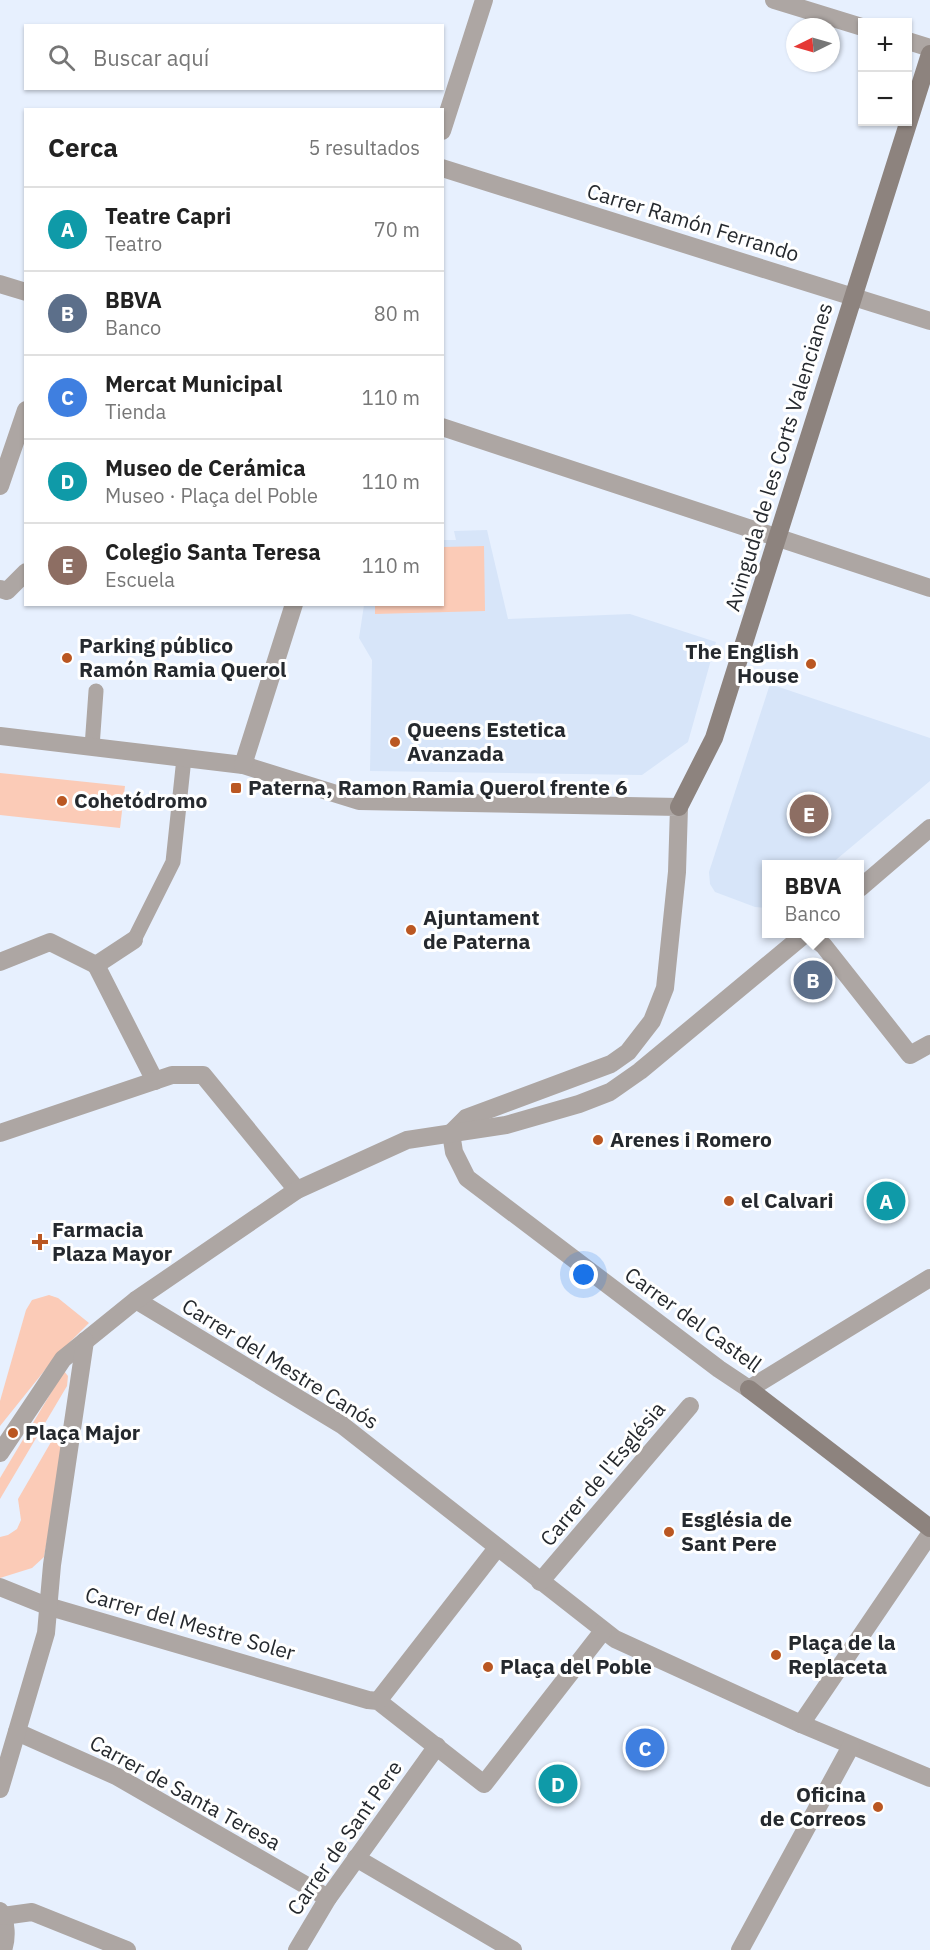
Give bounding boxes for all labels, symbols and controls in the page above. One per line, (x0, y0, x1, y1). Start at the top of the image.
north arrow (786, 18, 840, 72)
map controls (858, 18, 912, 126)
button: + (858, 18, 912, 72)
search box (24, 24, 444, 90)
icon: search (45, 41, 78, 74)
text: Buscar aquí (93, 43, 209, 72)
button: − (858, 72, 912, 126)
text: Cerca (48, 130, 118, 164)
text: 5 resultados (308, 134, 420, 161)
street label: Carrer Ramón Ferrando (584, 176, 803, 268)
text: Teatre Capri (105, 201, 231, 230)
text: A (61, 216, 74, 243)
text: 70 m (374, 216, 420, 243)
text: Teatro (105, 230, 162, 257)
text: BBVA (105, 285, 162, 314)
street label: Avinguda de les Corts Valencianes (718, 299, 838, 614)
text: B (61, 300, 74, 327)
text: 80 m (374, 300, 420, 327)
text: Banco (105, 314, 161, 341)
text: Mercat Municipal (105, 369, 282, 398)
text: C (61, 384, 74, 411)
text: 110 m (362, 384, 420, 411)
text: Tienda (105, 398, 166, 425)
text: Museo de Cerámica (105, 453, 306, 482)
text: D (61, 468, 74, 495)
text: 110 m (362, 468, 420, 495)
text: Museo · Plaça del Poble (105, 482, 318, 509)
text: Colegio Santa Teresa (105, 537, 321, 566)
text: E (61, 552, 74, 579)
text: 110 m (362, 552, 420, 579)
text: Escuela (105, 566, 175, 593)
place label: Parking público Ramón Ramia Querol (79, 631, 286, 683)
place label: The English House (685, 637, 799, 689)
marker: Parking público Ramón Ramia Querol (60, 651, 74, 665)
marker: The English House (804, 657, 818, 671)
place label: Queens Estetica Avanzada (407, 715, 566, 767)
marker: Queens Estetica Avanzada (388, 735, 402, 749)
place label: Paterna, Ramon Ramia Querol frente 6 (248, 773, 628, 801)
marker: Paterna, Ramon Ramia Querol frente 6 (229, 781, 243, 795)
place label: Cohetódromo (74, 786, 207, 814)
pin: E (790, 792, 828, 836)
marker: Cohetódromo (55, 794, 69, 808)
popup (762, 860, 864, 938)
text: BBVA (785, 871, 841, 900)
text: Banco (785, 900, 841, 927)
place label: Ajuntament de Paterna (423, 903, 540, 955)
marker: Ajuntament de Paterna (404, 923, 418, 937)
pin: B (794, 958, 832, 1002)
place label: Arenes i Romero (610, 1125, 772, 1153)
marker: Arenes i Romero (591, 1133, 605, 1147)
pin: A (866, 1178, 906, 1224)
place label: el Calvari (741, 1186, 834, 1214)
marker: el Calvari (722, 1194, 736, 1208)
place label: Farmacia Plaza Mayor (52, 1215, 173, 1267)
marker: Farmacia Plaza Mayor (33, 1235, 47, 1249)
your location (569, 1260, 598, 1289)
street label: Carrer del Castell (620, 1260, 768, 1378)
street label: Carrer del Mestre Canós (177, 1291, 384, 1435)
street label: Carrer de l'Església (533, 1395, 671, 1551)
place label: Plaça Major (25, 1418, 141, 1446)
marker: Plaça Major (6, 1426, 20, 1440)
place label: Església de Sant Pere (681, 1505, 792, 1557)
marker: Església de Sant Pere (662, 1525, 676, 1539)
street label: Carrer del Mestre Soler (82, 1580, 299, 1667)
place label: Plaça de la Replaceta (788, 1628, 896, 1680)
marker: Plaça de la Replaceta (769, 1648, 783, 1662)
place label: Plaça del Poble (500, 1652, 652, 1680)
marker: Plaça del Poble (481, 1660, 495, 1674)
pin: C (626, 1726, 664, 1770)
street label: Carrer de Santa Teresa (85, 1728, 286, 1856)
street label: Carrer de Sant Pere (280, 1754, 408, 1920)
pin: D (538, 1762, 578, 1806)
place label: Oficina de Correos (760, 1780, 866, 1832)
marker: Oficina de Correos (871, 1800, 885, 1814)

